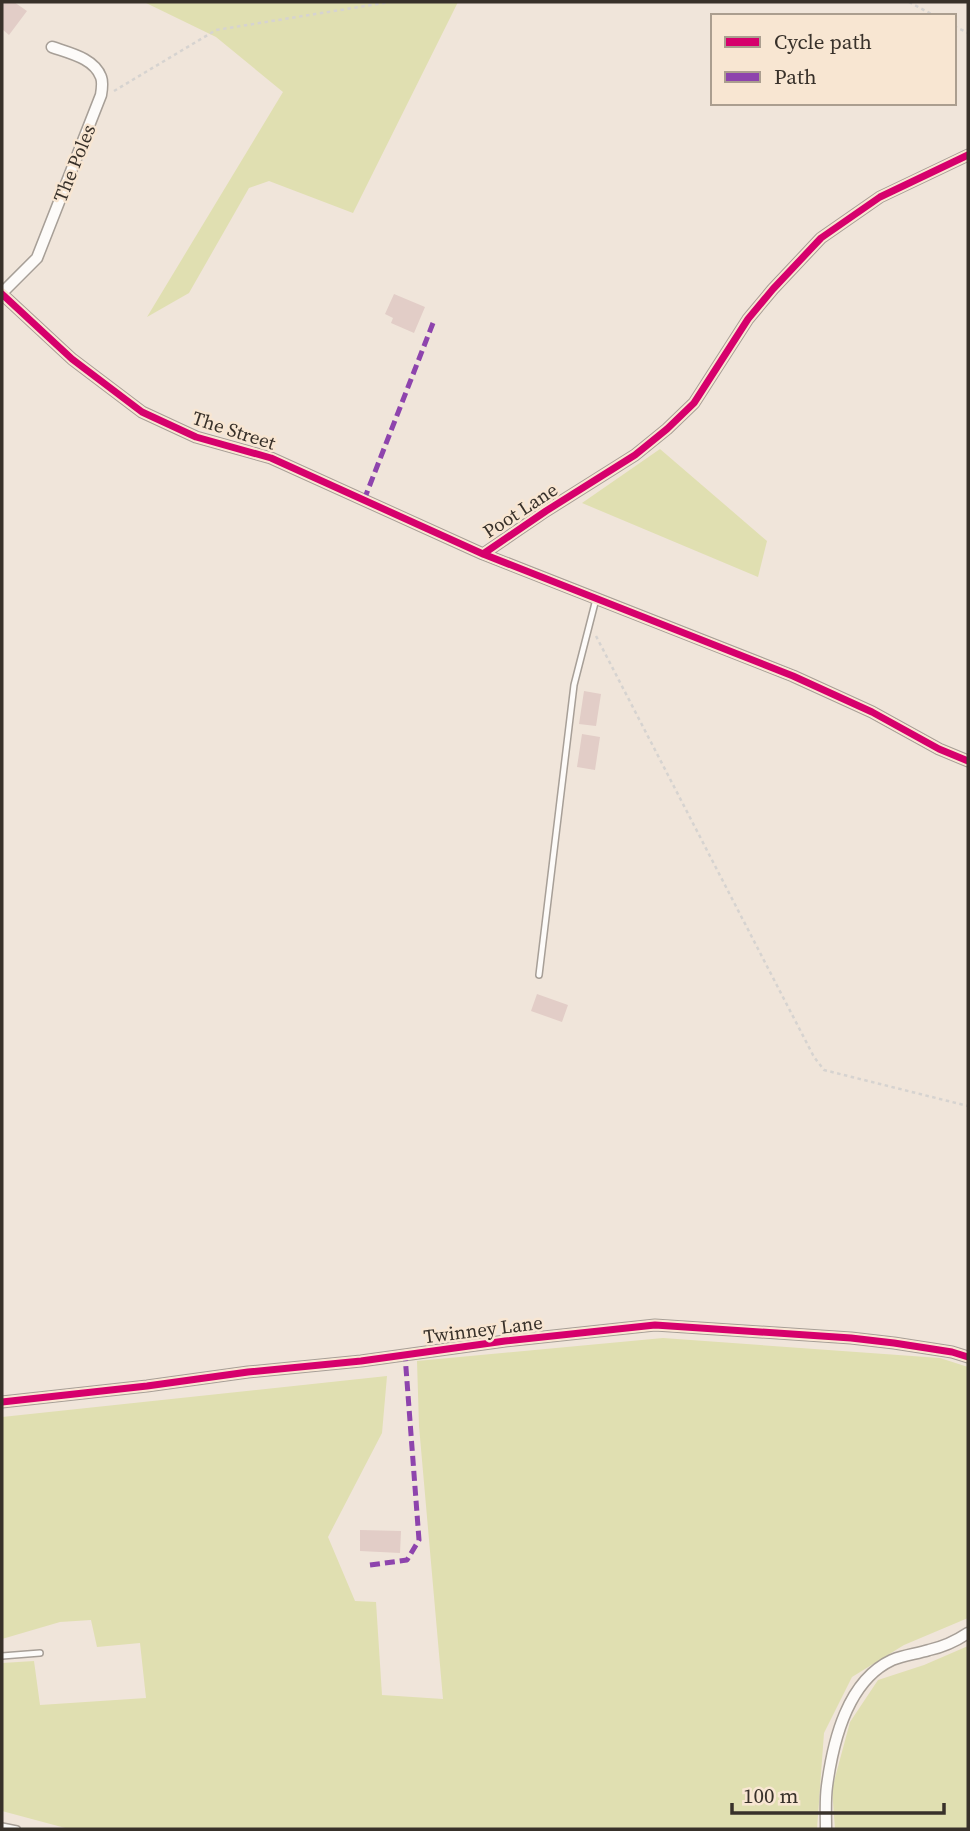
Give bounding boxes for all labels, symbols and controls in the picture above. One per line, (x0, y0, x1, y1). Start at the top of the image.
legend (711, 14, 956, 105)
text: Cycle path (774, 27, 872, 56)
text: Path (774, 62, 817, 91)
street label: The Poles (47, 120, 101, 206)
street label: The Street (189, 404, 280, 456)
street label: Poot Lane (478, 476, 562, 544)
street label: Twinney Lane (422, 1309, 544, 1349)
scale bar (732, 1772, 944, 1816)
text: 100 m (743, 1781, 798, 1810)

